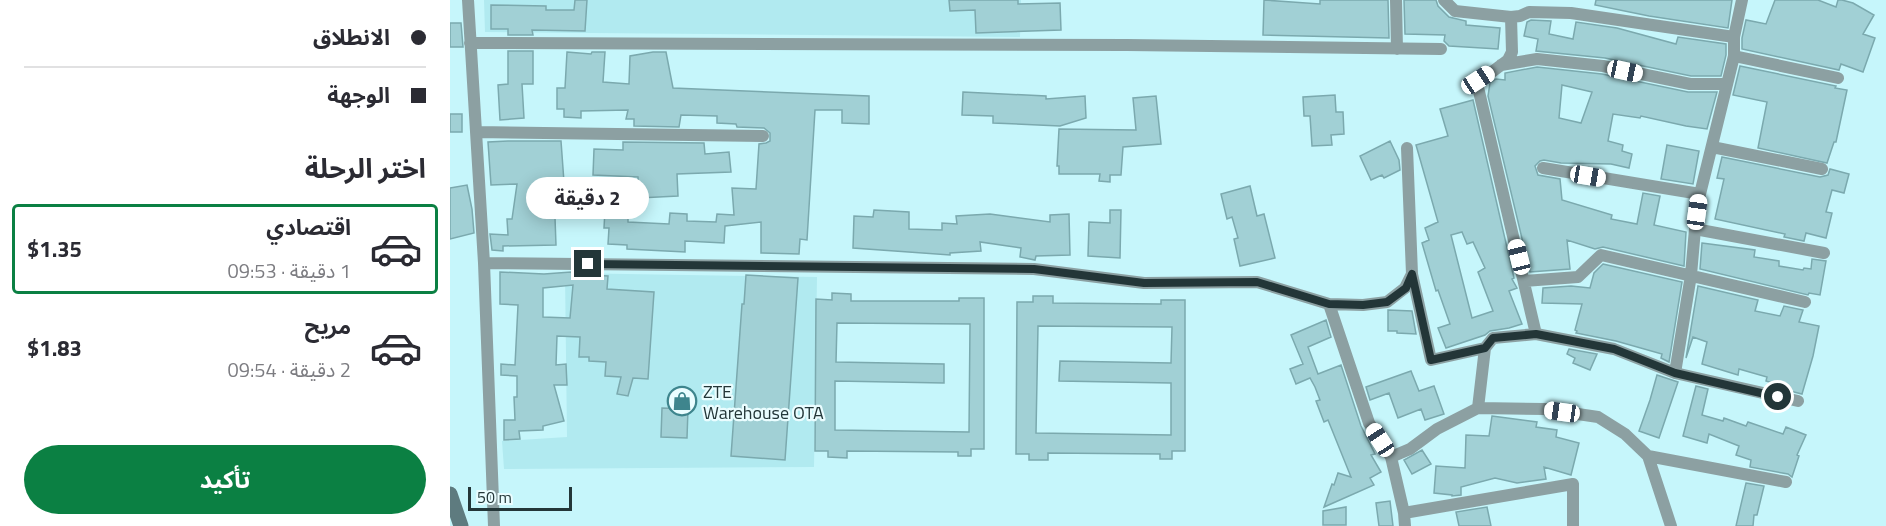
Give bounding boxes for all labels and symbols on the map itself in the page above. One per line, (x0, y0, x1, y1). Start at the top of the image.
car (1606, 58, 1644, 84)
car (1458, 63, 1498, 97)
car (1569, 164, 1607, 188)
callout: 2 دقيقة (526, 177, 650, 219)
car (1686, 193, 1708, 231)
car (1506, 237, 1532, 277)
route end (574, 250, 601, 277)
place label: ZTE Warehouse OTA (703, 378, 824, 426)
route start (1764, 383, 1791, 410)
shop icon: ZTE Warehouse OTA (666, 385, 698, 417)
car (1543, 401, 1581, 423)
car (1363, 420, 1397, 460)
scale bar (468, 484, 572, 512)

